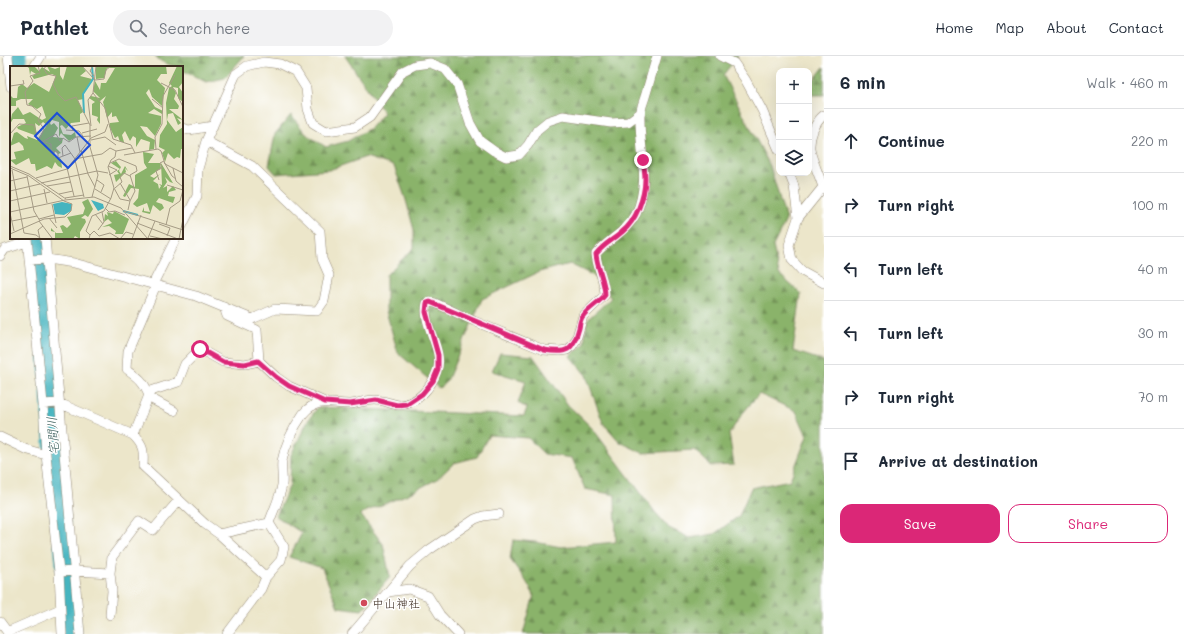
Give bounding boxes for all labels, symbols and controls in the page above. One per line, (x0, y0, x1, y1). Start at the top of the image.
search box (113, 10, 393, 46)
text: Pathlet (20, 15, 89, 40)
icon: search (127, 17, 149, 39)
text: Search here (159, 18, 250, 38)
text: Home (935, 18, 973, 37)
text: Map (995, 18, 1024, 37)
text: About (1046, 18, 1087, 37)
text: Contact (1109, 18, 1164, 37)
inset map (10, 66, 183, 239)
map controls (776, 68, 812, 176)
button: + (776, 68, 812, 104)
text: 6 min (840, 71, 885, 93)
text: Walk · 460 m (1086, 74, 1168, 91)
button: − (776, 104, 812, 140)
icon: ahead (840, 130, 862, 152)
text: Continue (878, 131, 945, 151)
text: 220 m (1131, 132, 1168, 149)
button: layers (776, 140, 812, 176)
route end (634, 151, 652, 169)
icon: right (840, 194, 862, 216)
text: Turn right (878, 195, 955, 215)
text: 100 m (1132, 196, 1168, 213)
icon: left (840, 258, 862, 280)
text: Turn left (878, 259, 943, 279)
text: 40 m (1138, 260, 1168, 277)
icon: left (840, 322, 862, 344)
text: Turn left (878, 323, 943, 343)
text: 30 m (1138, 324, 1168, 341)
route start (191, 340, 209, 358)
icon: right (840, 386, 862, 408)
text: Turn right (878, 387, 955, 407)
text: 70 m (1138, 388, 1168, 405)
water label: 宅間川 (42, 416, 62, 456)
icon: arrive (840, 450, 862, 472)
text: Arrive at destination (878, 451, 1038, 471)
button: Save (840, 504, 1000, 543)
button: Share (1008, 504, 1168, 543)
place label: 中山神社 (372, 595, 420, 611)
marker: 中山神社 (359, 598, 369, 608)

